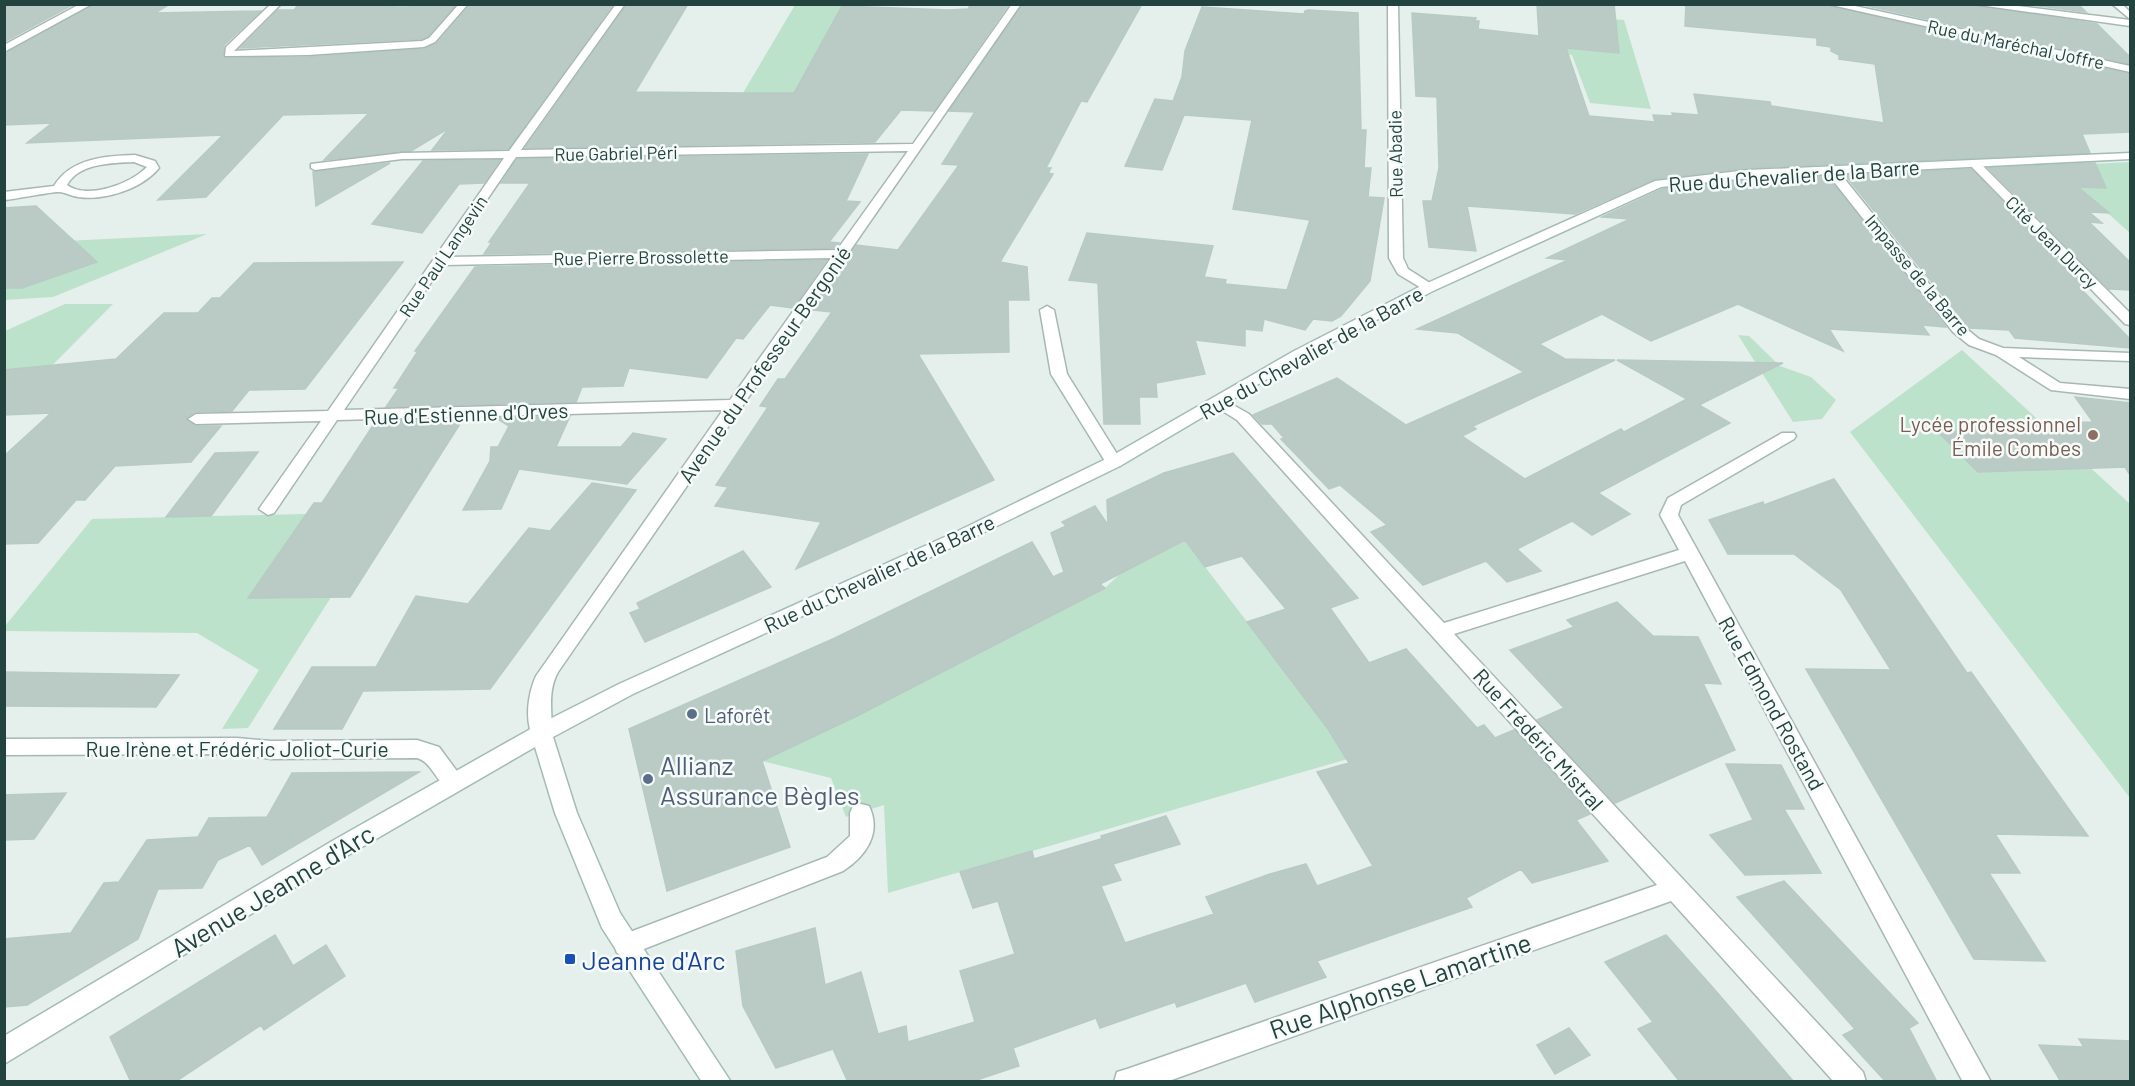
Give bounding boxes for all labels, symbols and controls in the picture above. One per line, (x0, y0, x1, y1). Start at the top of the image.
street label: Rue du Maréchal Joffre (1926, 15, 2106, 73)
street label: Rue Abadie (1383, 110, 1407, 198)
street label: Rue Gabriel Péri (554, 141, 678, 165)
street label: Rue du Chevalier de la Barre (1668, 154, 1920, 196)
street label: Rue Paul Langevin (394, 191, 492, 321)
street label: Cité Jean Durcy (2001, 191, 2103, 293)
street label: Impasse de la Barre (1861, 210, 1975, 340)
street label: Avenue du Professeur Bergonié (673, 241, 855, 487)
street label: Rue Pierre Brossolette (553, 244, 729, 270)
street label: Rue du Chevalier de la Barre (1195, 280, 1427, 424)
street label: Rue d'Estienne d'Orves (363, 397, 569, 429)
place label: Lycée professionnel Émile Combes (1899, 411, 2081, 460)
marker: Lycée professionnel Émile Combes (2086, 428, 2100, 442)
street label: Rue du Chevalier de la Barre (760, 508, 998, 638)
street label: Rue Edmond Rostand (1714, 612, 1830, 794)
street label: Rue Frédéric Mistral (1469, 663, 1609, 815)
place label: Laforêt (704, 702, 771, 727)
marker: Laforêt (685, 707, 699, 721)
street label: Rue Irène et Frédéric Joliot-Curie (85, 736, 389, 761)
place label: Allianz Assurance Bègles (660, 749, 860, 810)
marker: Allianz Assurance Bègles (641, 772, 655, 786)
street label: Avenue Jeanne d'Arc (165, 817, 379, 963)
street label: Rue Alphonse Lamartine (1265, 926, 1535, 1044)
place label: Jeanne d'Arc (582, 944, 726, 975)
marker: Jeanne d'Arc (563, 952, 577, 966)

